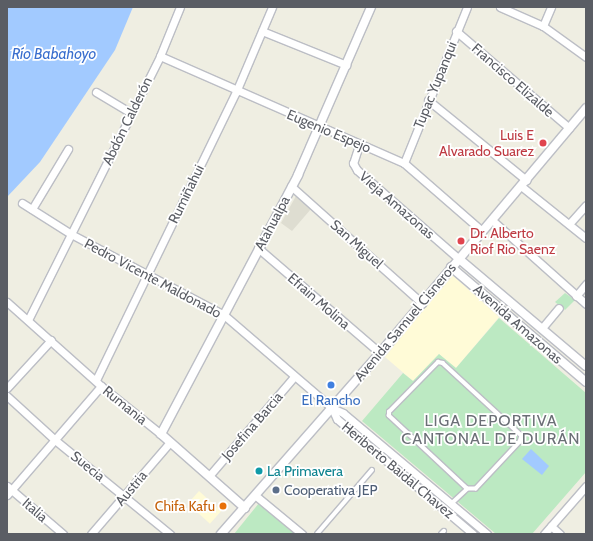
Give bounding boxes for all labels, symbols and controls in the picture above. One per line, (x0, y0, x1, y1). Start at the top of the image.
street label: Tupac Yupanqui (410, 39, 460, 131)
street label: Francisco Elizalde (469, 40, 557, 120)
water label: Río Babahoyo (12, 46, 96, 64)
street label: Abdón Calderón (98, 74, 156, 168)
street label: Eugenio Espejo (284, 106, 374, 156)
place label: Luis E Alvarado Suarez (439, 127, 534, 160)
marker: Luis E Alvarado Suarez (537, 137, 549, 149)
street label: Rumiñahui (165, 162, 207, 226)
street label: Vieja Amazonas (356, 168, 438, 242)
street label: Atahualpa (251, 193, 293, 253)
street label: San Miguel (327, 216, 387, 272)
place label: Dr. Alberto Riof Rio Saenz (470, 225, 555, 258)
street label: Pedro Vicente Maldonado (82, 235, 224, 321)
marker: Dr. Alberto Riof Rio Saenz (455, 235, 467, 247)
street label: Avenida Samuel Cisneros (351, 259, 459, 385)
street label: Efrain Molina (284, 269, 354, 333)
street label: Avenida Amazonas (470, 281, 566, 367)
marker: El Rancho (326, 380, 336, 390)
street label: Rumania (99, 382, 151, 428)
street label: Josefina Barcia (218, 389, 286, 463)
place label: El Rancho (302, 392, 360, 408)
district label: LIGA DEPORTIVA CANTONAL DE DURÁN (401, 411, 581, 449)
street label: Heriberto Baidal Chavez (338, 418, 458, 522)
street label: Suecia (68, 447, 108, 485)
place label: La Primavera (267, 463, 343, 479)
marker: La Primavera (254, 466, 264, 476)
street label: Austria (112, 467, 150, 509)
place label: Cooperativa JEP (284, 482, 377, 498)
marker: Cooperativa JEP (271, 485, 281, 495)
street label: Italia (19, 495, 51, 525)
place label: Chifa Kafu (155, 498, 215, 514)
marker: Chifa Kafu (218, 501, 228, 511)

